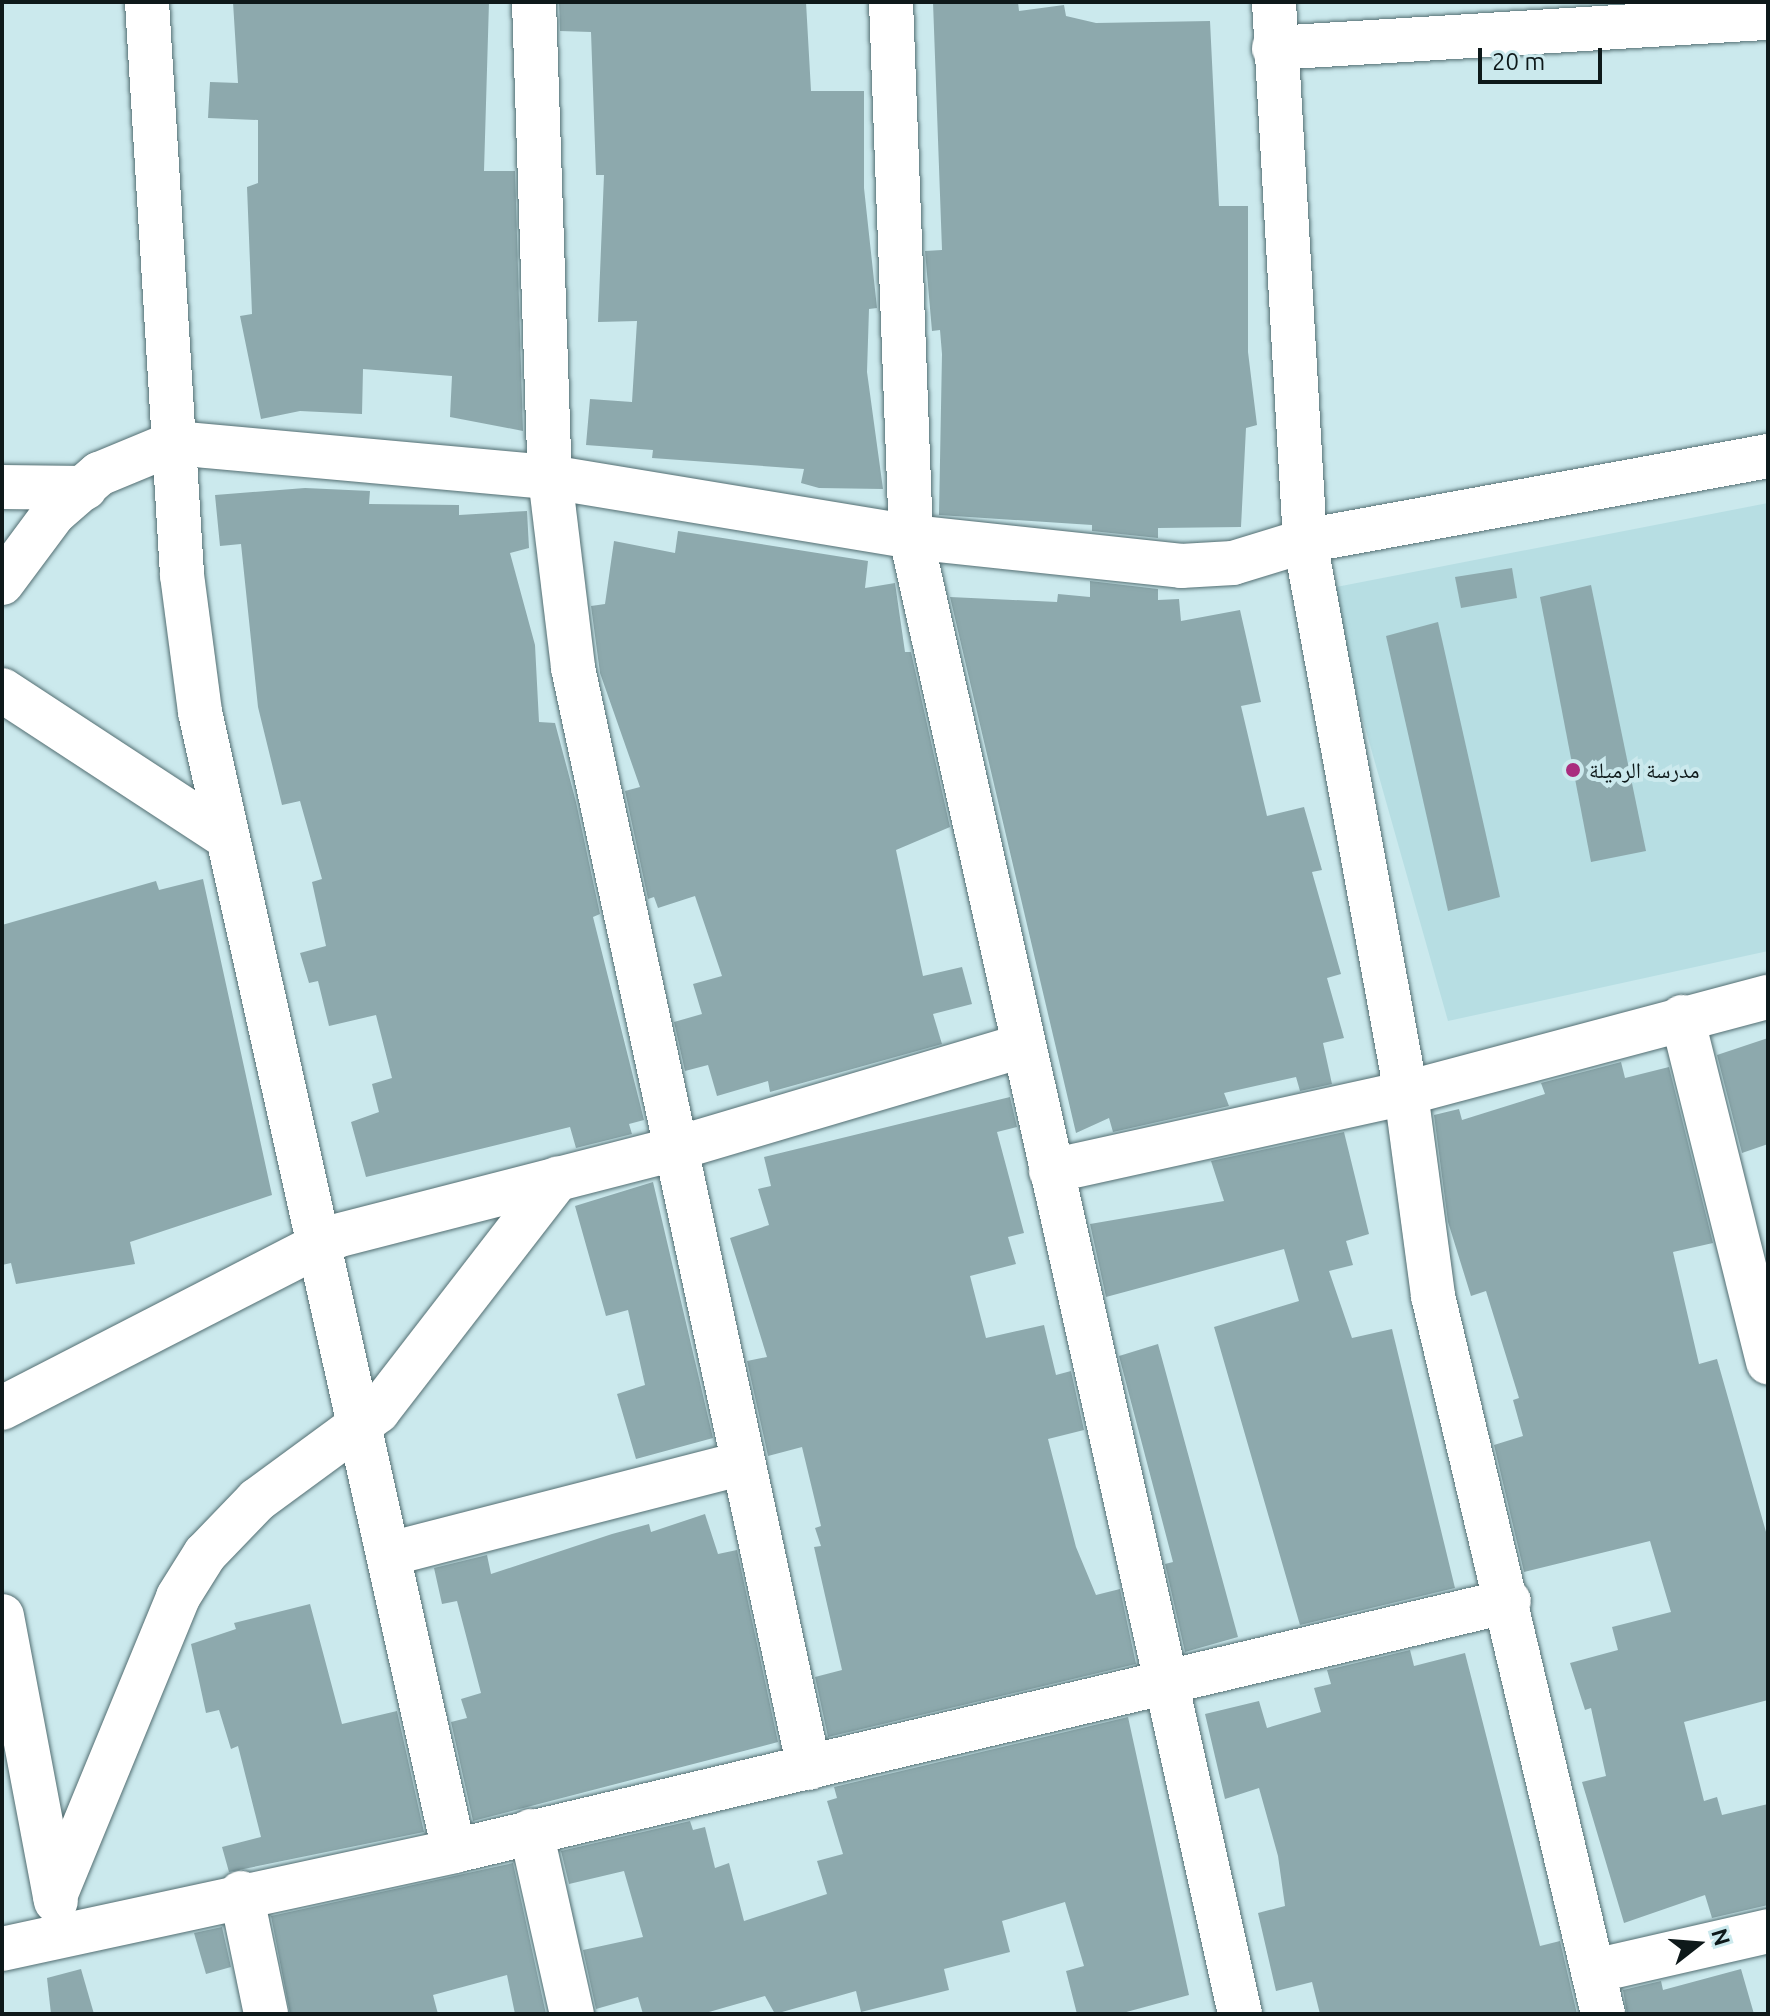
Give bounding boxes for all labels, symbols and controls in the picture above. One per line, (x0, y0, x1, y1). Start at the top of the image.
scale bar (1482, 32, 1606, 82)
text: 20 m (1492, 48, 1545, 75)
place label: مدرسة الرميلة (1589, 757, 1699, 783)
marker: مدرسة الرميلة (1564, 761, 1582, 779)
north arrow (1658, 1904, 1738, 1984)
text: N (1707, 1925, 1736, 1948)

